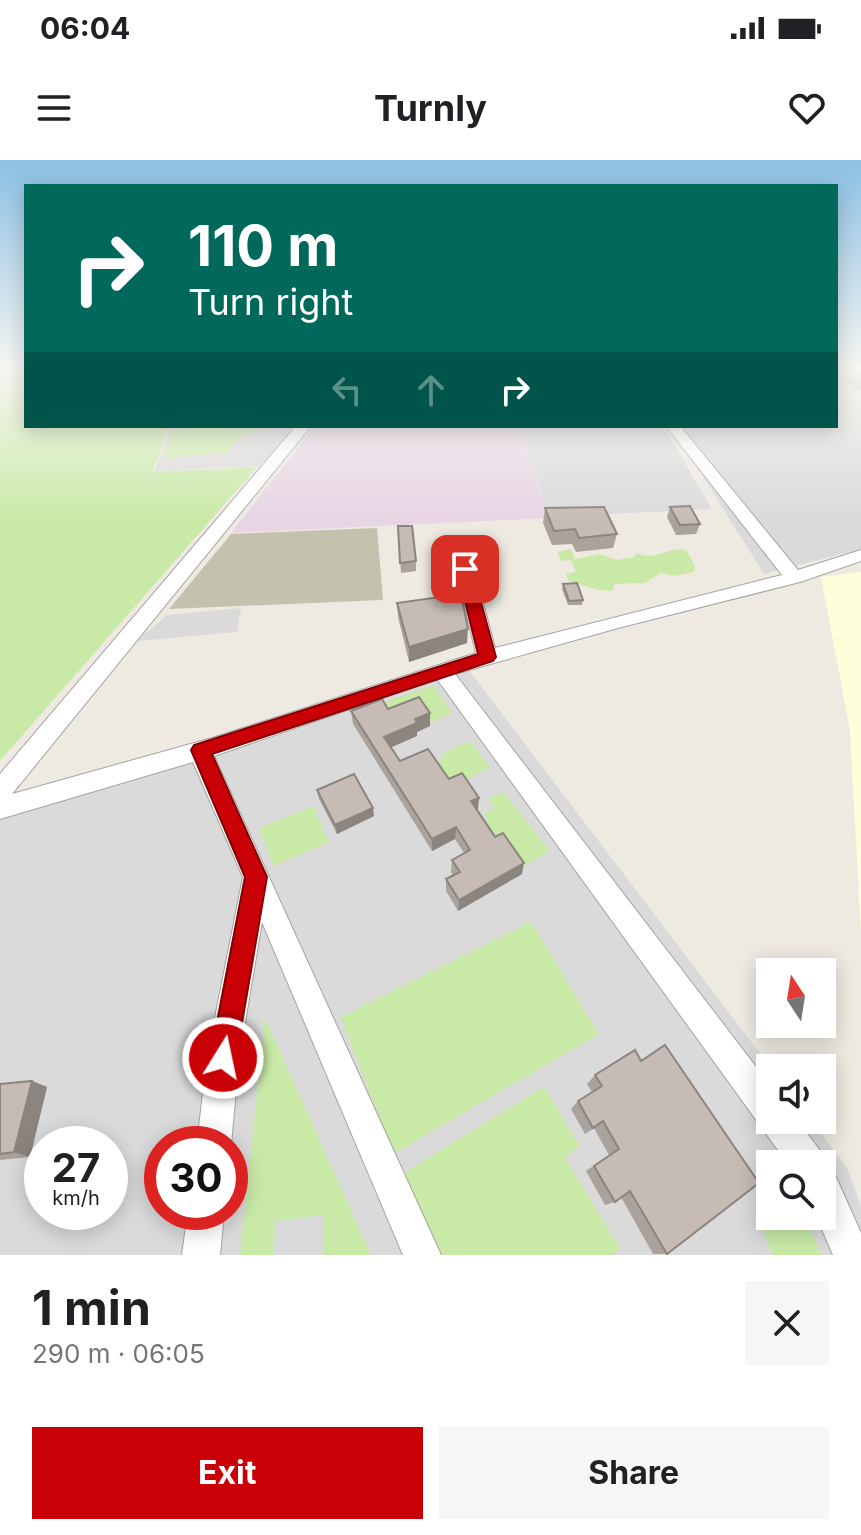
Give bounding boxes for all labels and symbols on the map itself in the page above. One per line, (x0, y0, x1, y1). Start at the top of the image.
pin (431, 535, 499, 603)
north arrow (756, 958, 836, 1038)
position arrow (181, 1016, 265, 1100)
speed limit sign: 30 (144, 1126, 248, 1230)

